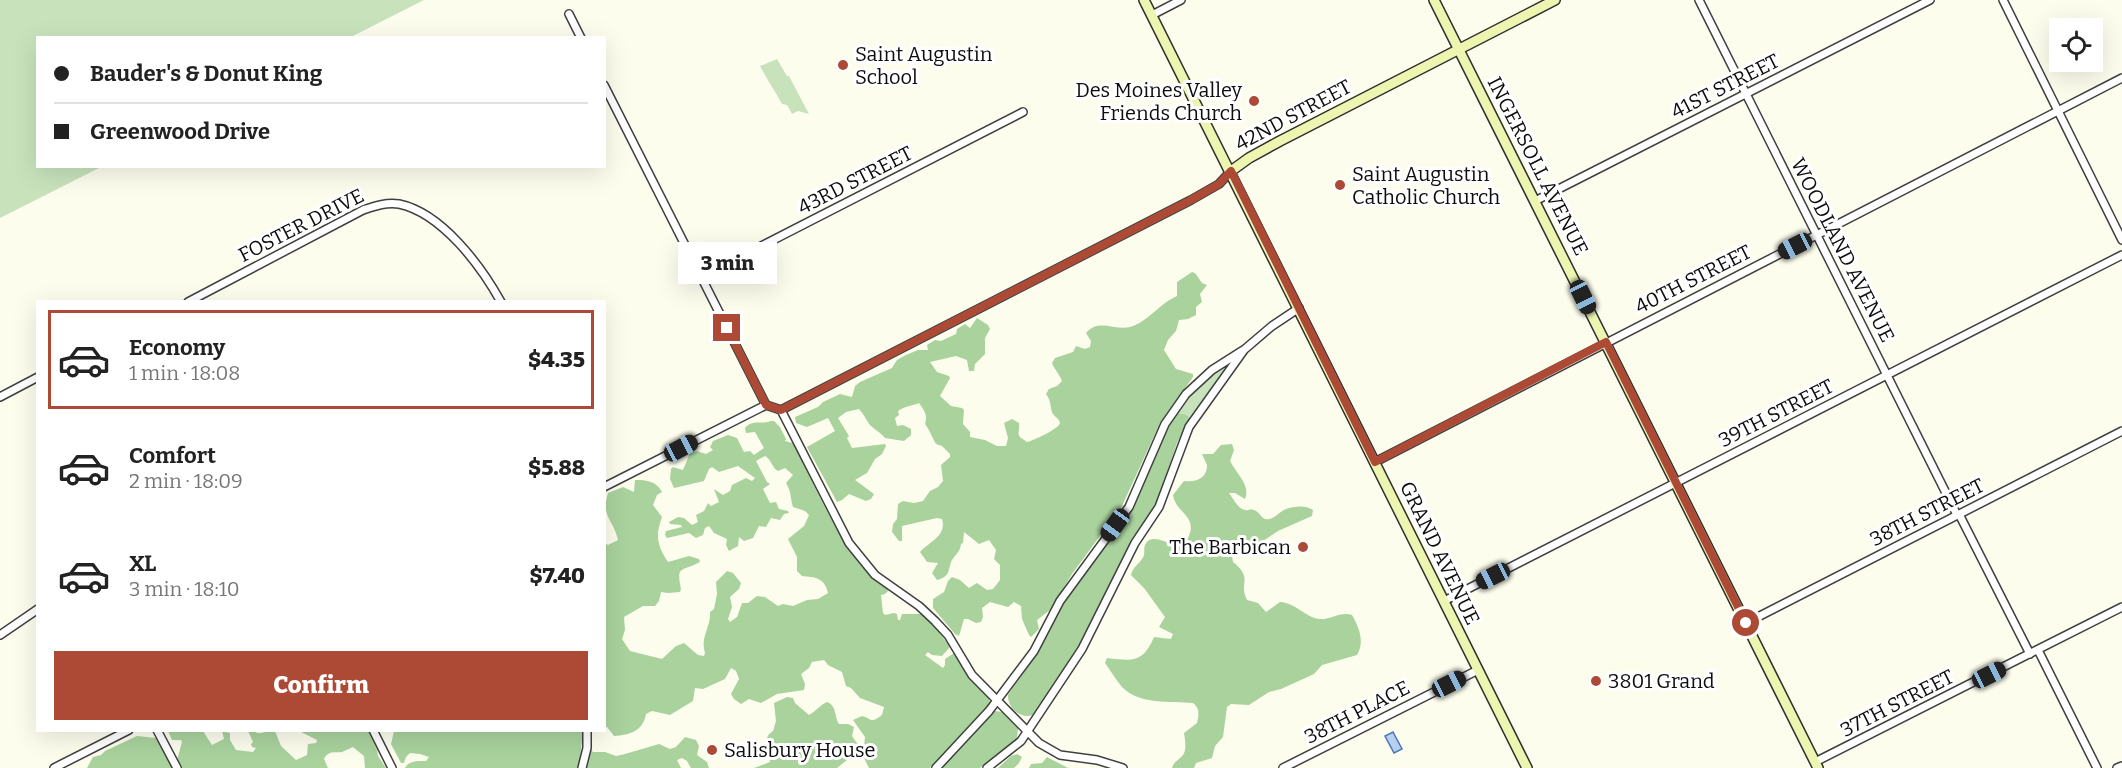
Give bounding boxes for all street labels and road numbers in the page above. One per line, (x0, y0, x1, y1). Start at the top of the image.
street label: 41ST STREET (1667, 48, 1783, 124)
street label: INGERSOLL AVENUE (1483, 73, 1593, 259)
street label: 42ND STREET (1231, 74, 1356, 156)
street label: 43RD STREET (794, 141, 917, 219)
street label: WOODLAND AVENUE (1786, 154, 1900, 346)
street label: FOSTER DRIVE (234, 183, 368, 267)
street label: 40TH STREET (1631, 239, 1755, 319)
street label: 39TH STREET (1715, 374, 1838, 452)
street label: 38TH STREET (1866, 473, 1988, 551)
street label: GRAND AVENUE (1395, 477, 1485, 629)
street label: 37TH STREET (1836, 664, 1958, 742)
street label: 38TH PLACE (1300, 675, 1414, 749)

